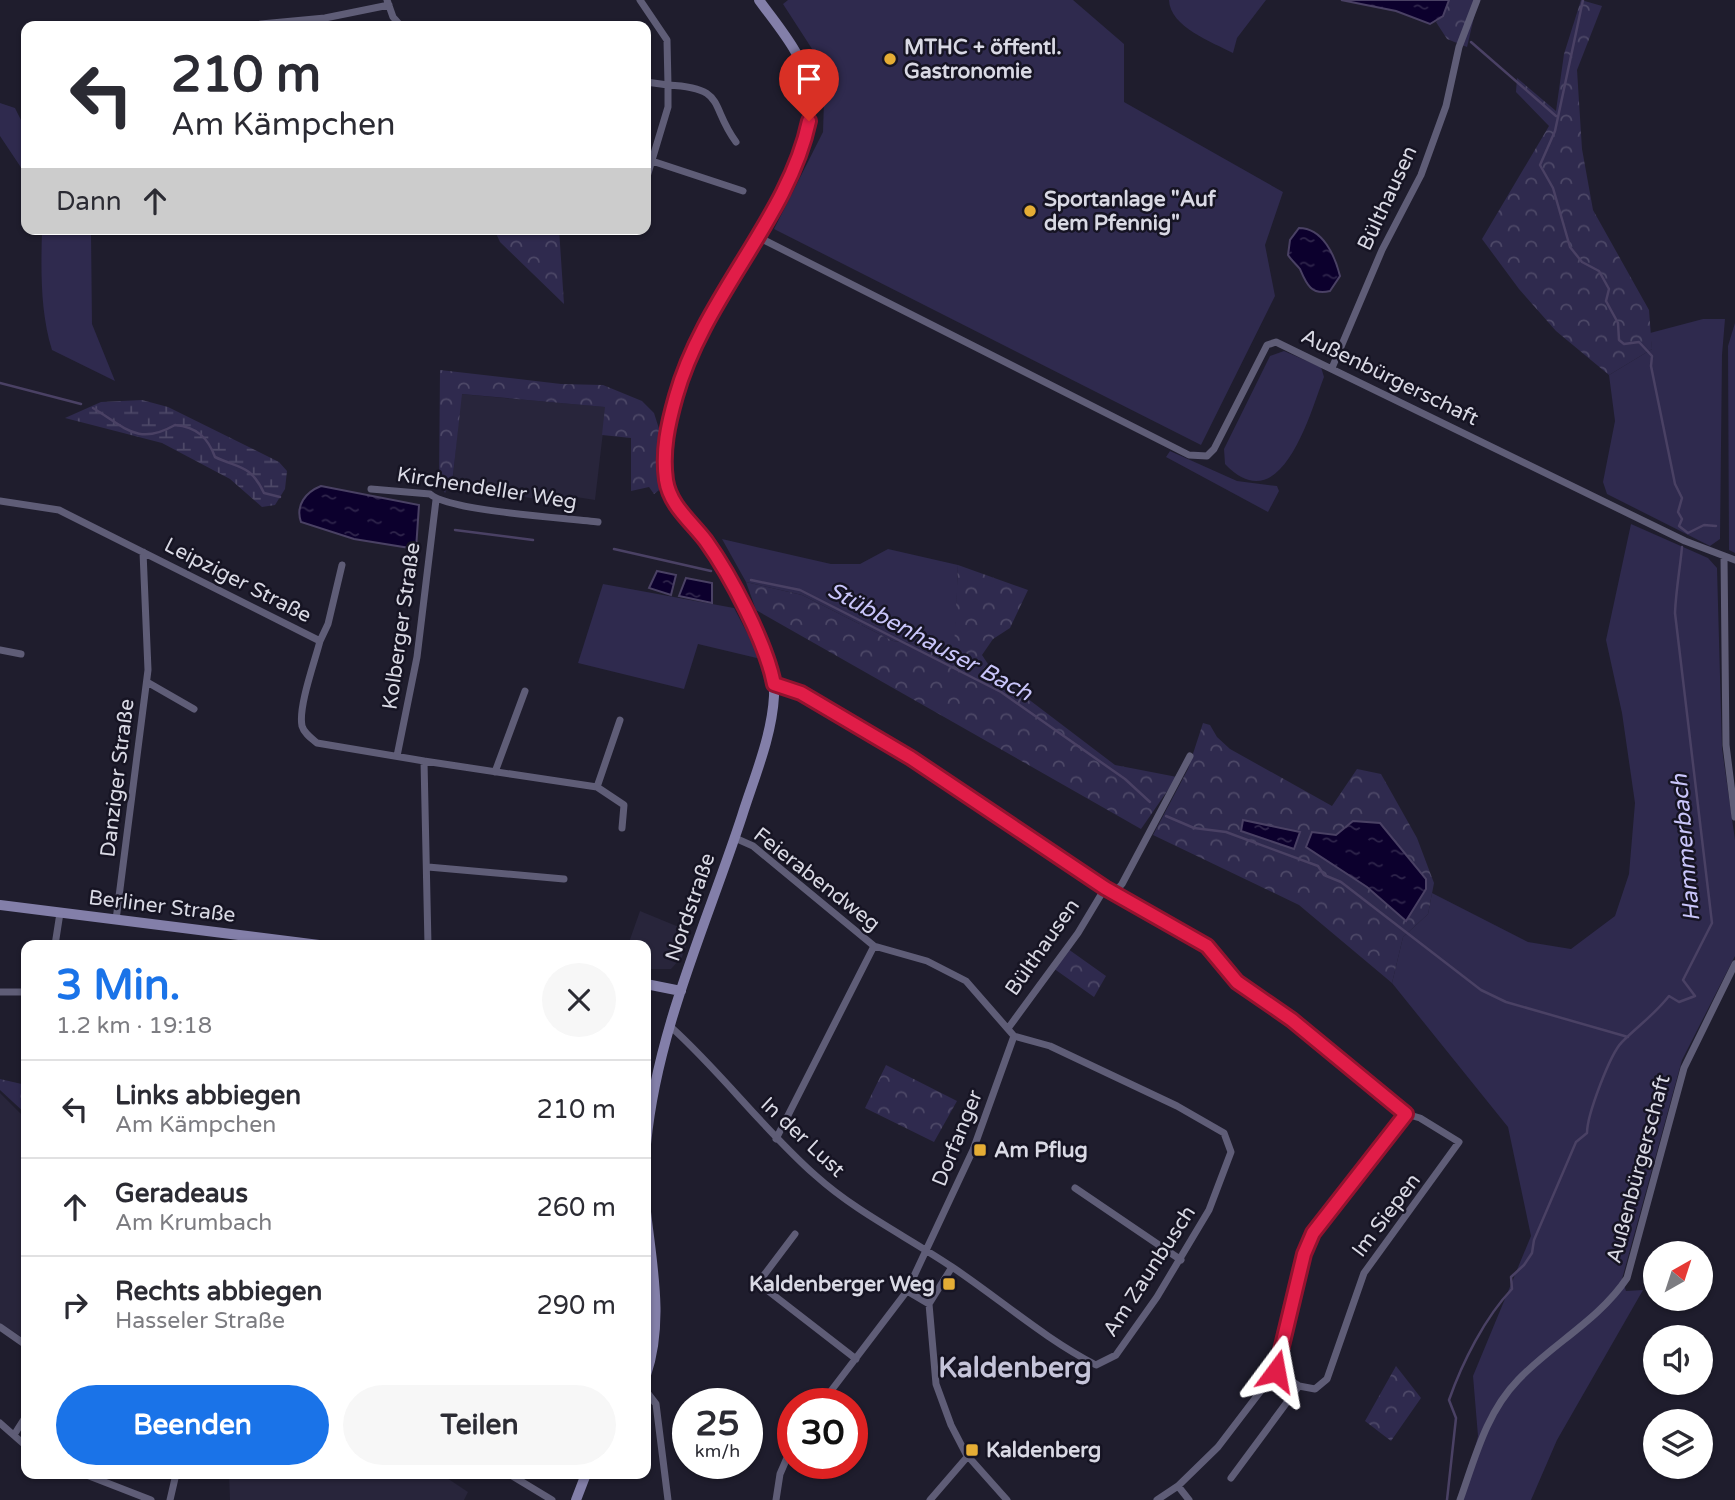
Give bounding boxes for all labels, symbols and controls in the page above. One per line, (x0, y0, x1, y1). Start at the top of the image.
place label: MTHC + öffentl. Gastronomie (904, 35, 1062, 84)
text: 210 m (171, 46, 321, 105)
icon: left (56, 49, 147, 140)
pin (779, 49, 839, 121)
marker: MTHC + öffentl. Gastronomie (882, 51, 898, 67)
icon: arrive (790, 60, 828, 98)
text: Am Kämpchen (171, 106, 396, 144)
street label: Bülthausen (1352, 142, 1423, 254)
icon: ahead (136, 182, 174, 220)
text: Dann (56, 186, 122, 217)
place label: Sportanlage "Auf dem Pfennig" (1044, 187, 1217, 236)
marker: Sportanlage "Auf dem Pfennig" (1022, 203, 1038, 219)
street label: Außenbürgerschaft (1297, 324, 1482, 431)
street label: Kirchendeller Weg (395, 462, 579, 515)
street label: Leipziger Straße (160, 533, 316, 628)
street label: Kolberger Straße (377, 541, 426, 711)
water label: Stübbenhauser Bach (823, 576, 1037, 708)
street label: Danziger Straße (95, 697, 140, 859)
water label: Hammerbach (1666, 772, 1706, 923)
street label: Feierabendweg (748, 822, 885, 937)
street label: Nordstraße (660, 850, 721, 965)
street label: Berliner Straße (87, 885, 237, 928)
street label: Bülthausen (1000, 894, 1085, 1001)
text: 3 Min. (56, 960, 180, 1011)
button: close (542, 963, 616, 1037)
text: 1.2 km · 19:18 (56, 1012, 212, 1040)
street label: Außenbürgerschaft (1601, 1072, 1676, 1266)
text: Links abbiegen (115, 1080, 301, 1111)
street label: Dorfanger (927, 1086, 988, 1190)
icon: left (56, 1090, 94, 1128)
street label: In der Lust (756, 1092, 850, 1183)
text: 210 m (536, 1094, 616, 1125)
text: Am Kämpchen (115, 1111, 276, 1139)
place label: Am Pflug (994, 1138, 1088, 1163)
marker: Am Pflug (972, 1142, 988, 1158)
street label: Im Siepen (1347, 1169, 1426, 1262)
text: Geradeaus (115, 1178, 248, 1209)
icon: ahead (56, 1188, 94, 1226)
text: 260 m (536, 1192, 616, 1223)
street label: Am Zaunbusch (1098, 1201, 1201, 1341)
text: Am Krumbach (115, 1209, 272, 1237)
north arrow (1643, 1241, 1713, 1311)
map controls (1643, 1241, 1713, 1479)
place label: Kaldenberger Weg (749, 1272, 935, 1297)
text: Rechts abbiegen (115, 1276, 322, 1307)
marker: Kaldenberger Weg (941, 1276, 957, 1292)
icon: right (56, 1286, 94, 1324)
text: 290 m (536, 1290, 616, 1321)
text: Hasseler Straße (115, 1307, 285, 1335)
button: sound (1643, 1325, 1713, 1395)
position arrow (1239, 1334, 1313, 1408)
district label: Kaldenberg (938, 1351, 1092, 1385)
button: Beenden (56, 1385, 329, 1465)
button: Teilen (343, 1385, 616, 1465)
speed limit sign: 30 (777, 1388, 868, 1479)
text: 25 (696, 1403, 739, 1445)
button: layers (1643, 1409, 1713, 1479)
place label: Kaldenberg (986, 1438, 1101, 1463)
text: km/h (695, 1440, 740, 1462)
marker: Kaldenberg (964, 1442, 980, 1458)

